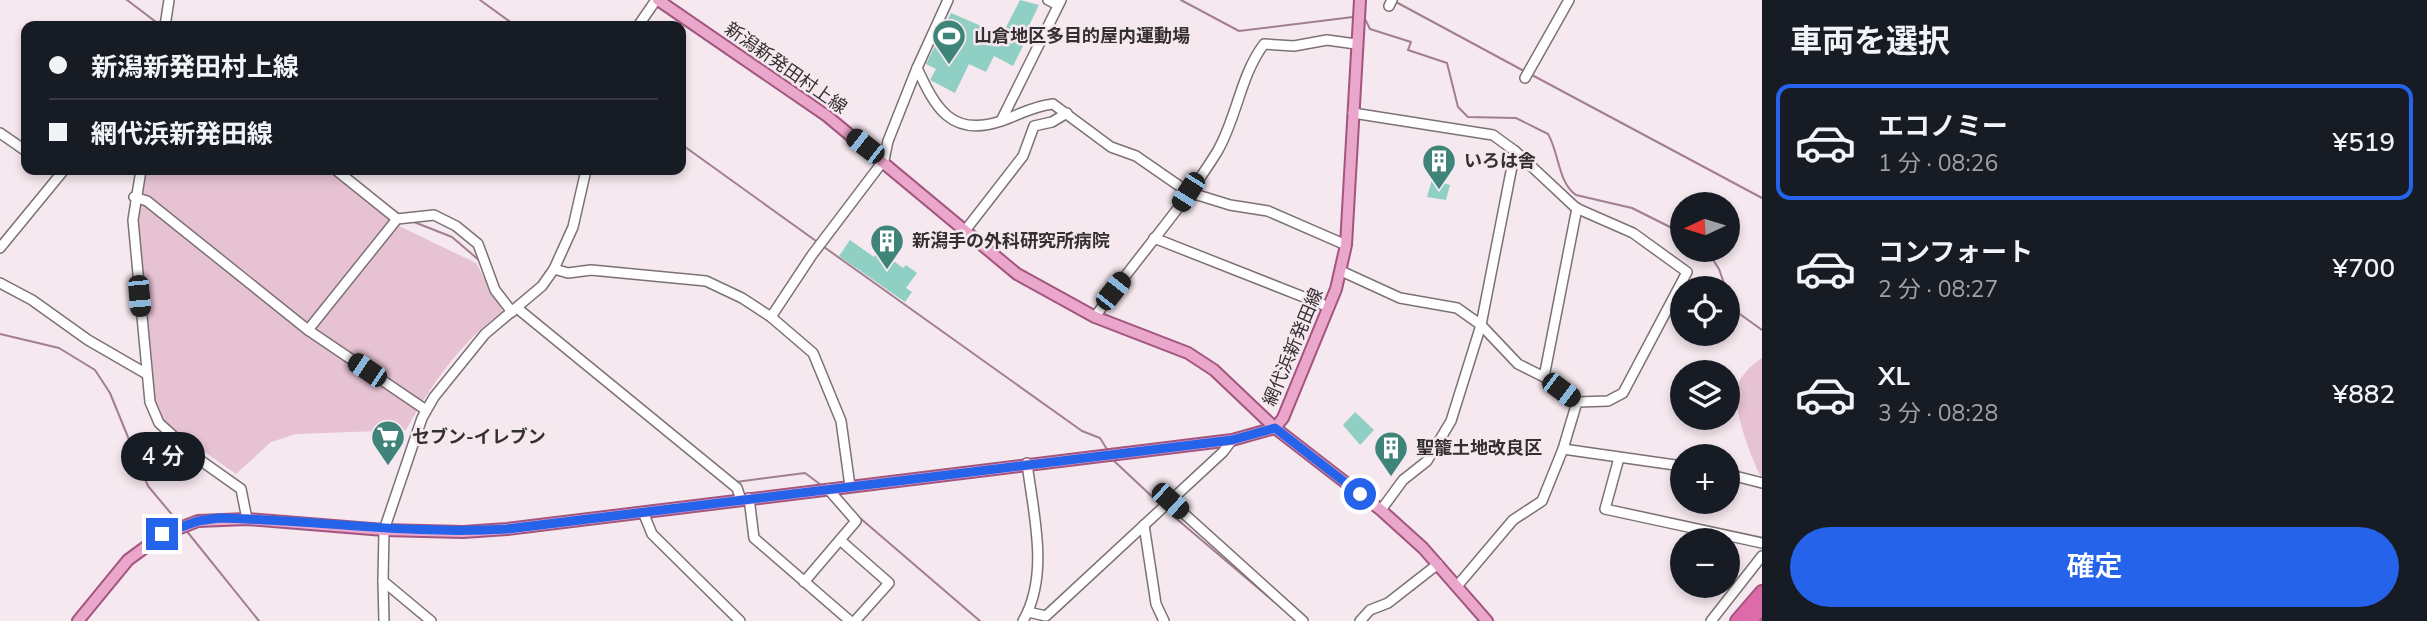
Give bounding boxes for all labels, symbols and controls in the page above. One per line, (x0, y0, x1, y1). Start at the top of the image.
street label: 新潟新発田村上線 (720, 17, 852, 119)
sports icon: 山倉地区多目的屋内運動場 (930, 17, 968, 66)
text: 車両を選択 (1790, 20, 1950, 63)
place label: 山倉地区多目的屋内運動場 (974, 24, 1190, 48)
text: 新潟新発田村上線 (91, 50, 299, 85)
text: エコノミー (1878, 109, 2008, 144)
icon: car (1794, 111, 1857, 174)
text: 網代浜新発田線 (91, 117, 273, 152)
car (842, 125, 889, 167)
text: ¥519 (2333, 125, 2395, 160)
building icon: いろは舎 (1420, 142, 1458, 191)
text: 1 分 · 08:26 (1878, 148, 1998, 179)
place label: いろは舎 (1464, 149, 1536, 173)
car (1168, 169, 1209, 215)
north arrow (1670, 192, 1740, 262)
map controls (1670, 192, 1740, 598)
building icon: 新潟手の外科研究所病院 (868, 222, 906, 271)
place label: 新潟手の外科研究所病院 (912, 229, 1110, 253)
text: コンフォート (1878, 235, 2033, 270)
icon: car (1794, 237, 1857, 300)
text: ¥700 (2333, 251, 2395, 286)
car (1092, 268, 1135, 314)
car (127, 274, 152, 318)
text: 2 分 · 08:27 (1878, 274, 1998, 305)
button: locate (1670, 276, 1740, 346)
street label: 網代浜新発田線 (1257, 284, 1329, 410)
car (344, 350, 391, 390)
text: XL (1878, 359, 1910, 394)
button: layers (1670, 360, 1740, 430)
icon: car (1794, 363, 1857, 426)
car (1538, 369, 1585, 411)
text: ¥882 (2333, 377, 2395, 412)
text: 3 分 · 08:28 (1878, 398, 1998, 429)
supermarket icon: セブン-イレブン (369, 418, 407, 467)
place label: セブン-イレブン (412, 425, 546, 449)
building icon: 聖籠土地改良区 (1372, 429, 1410, 478)
callout: 4 分 (120, 433, 204, 482)
place label: 聖籠土地改良区 (1416, 436, 1542, 460)
text: 4 分 (142, 441, 184, 472)
button: + (1670, 444, 1740, 514)
route start (1344, 478, 1376, 510)
car (1148, 479, 1193, 523)
route end (146, 518, 178, 550)
button: 確定 (1790, 527, 2399, 607)
button: − (1670, 528, 1740, 598)

